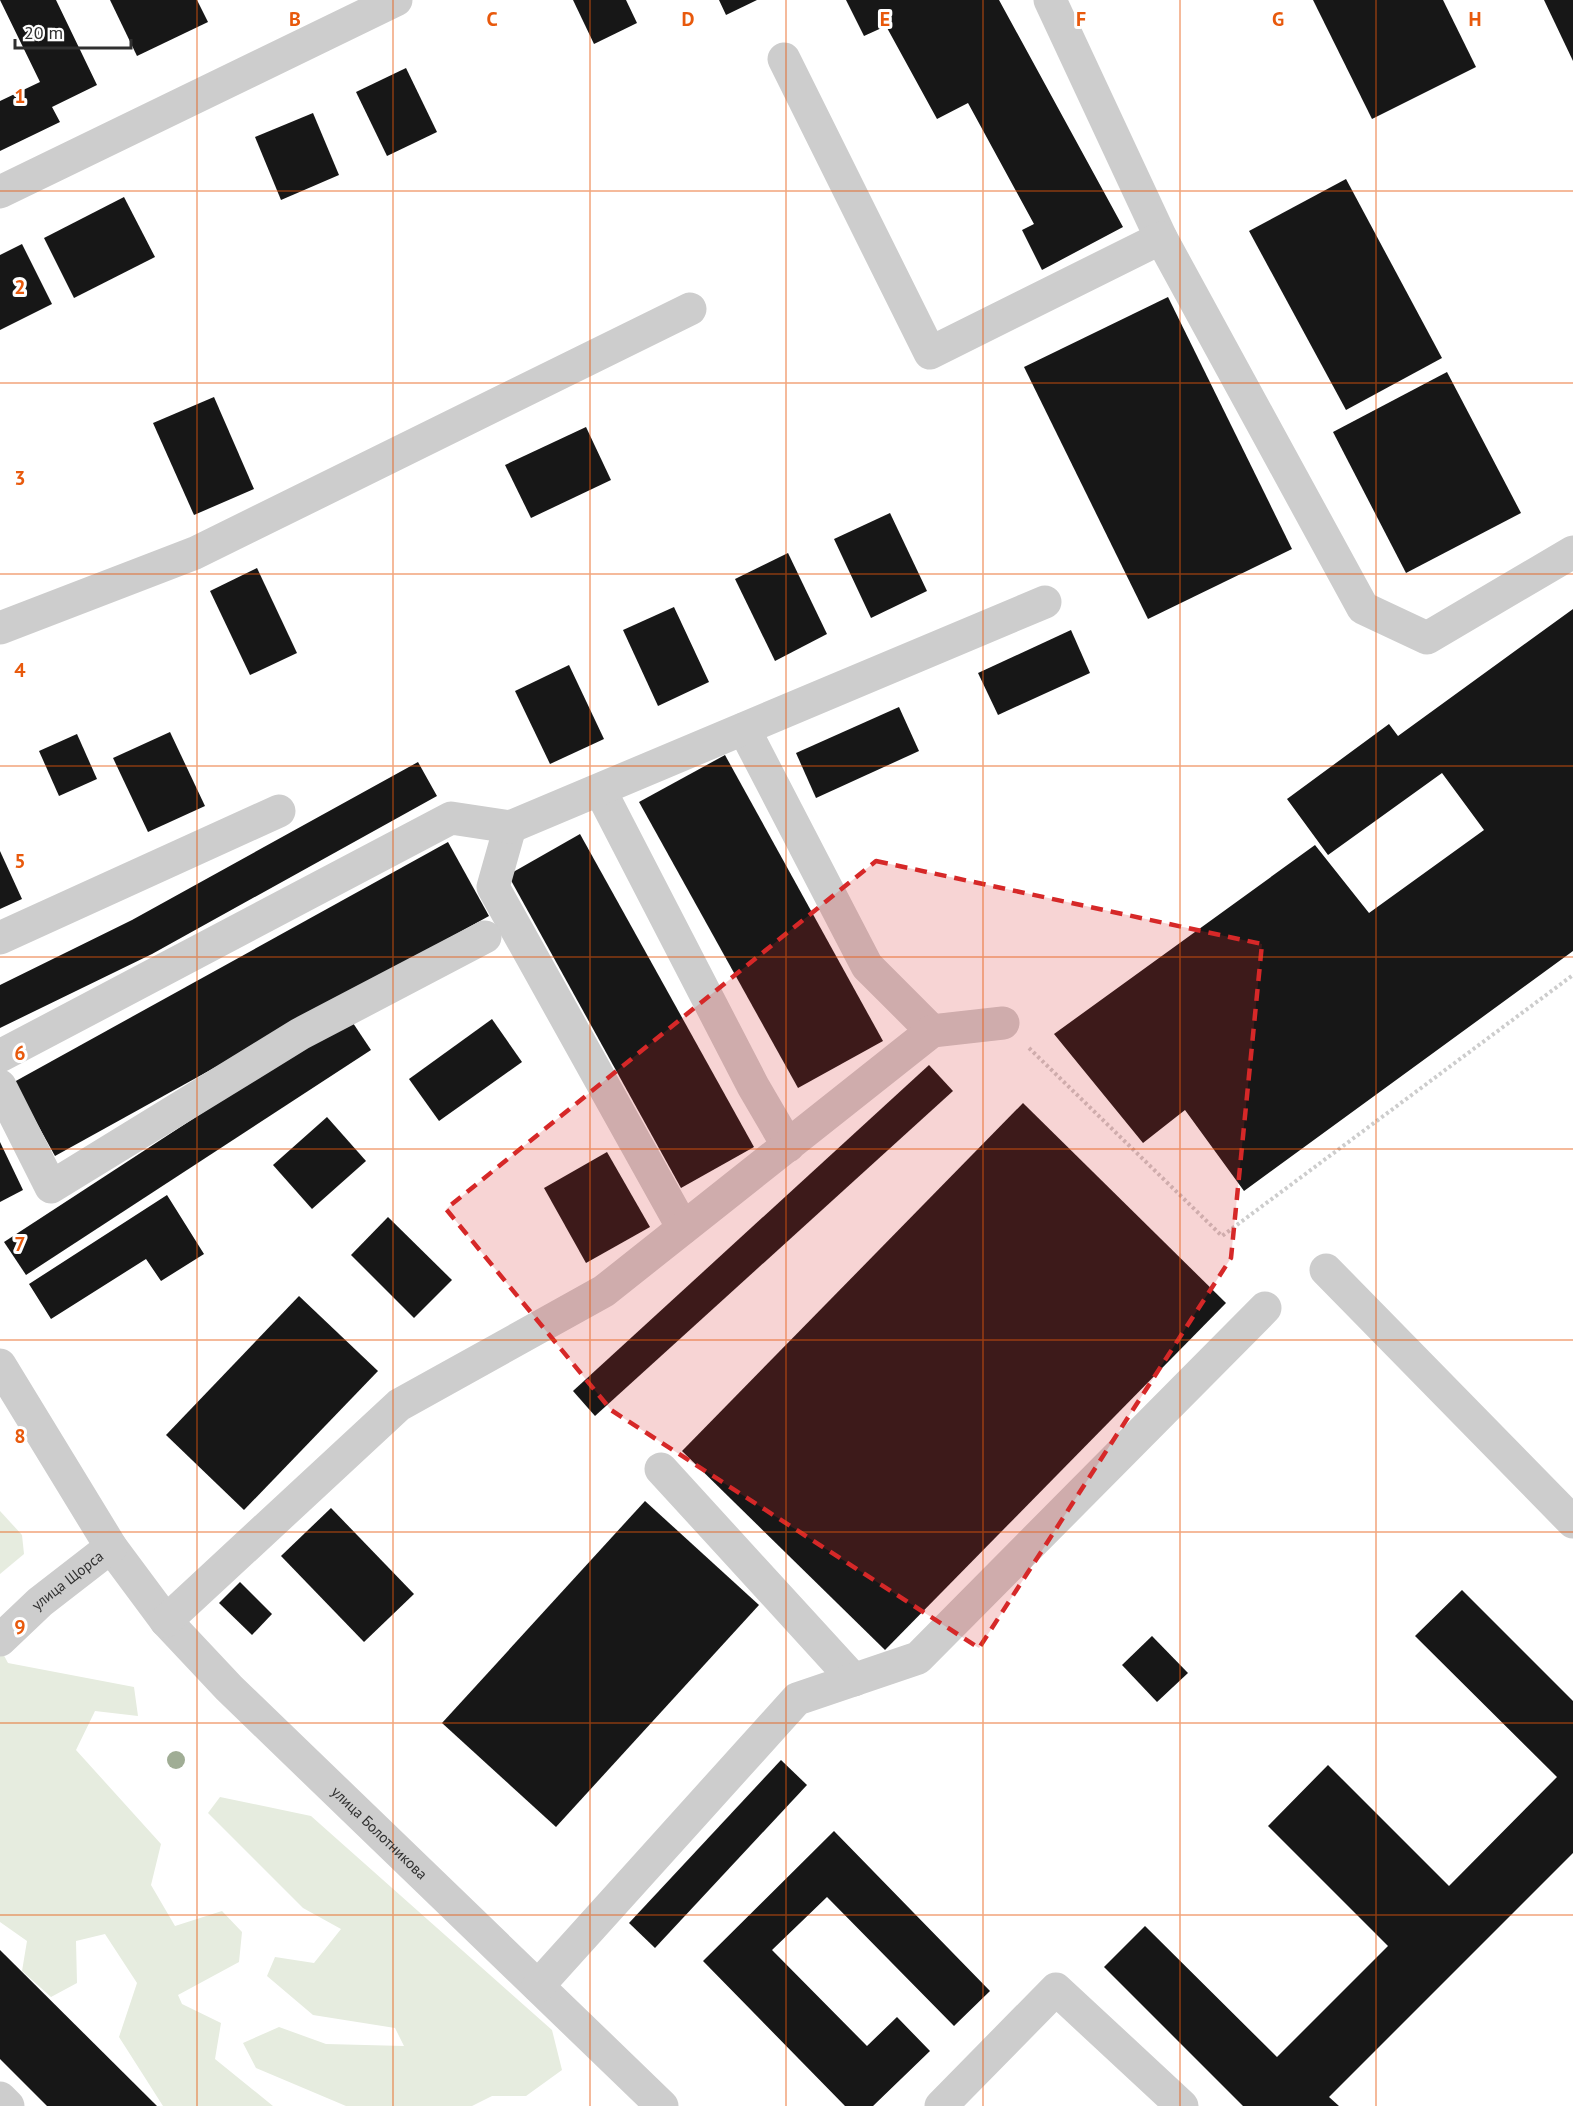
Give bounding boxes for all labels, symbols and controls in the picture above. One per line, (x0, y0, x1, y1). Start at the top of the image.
text: B (289, 6, 301, 32)
text: C (486, 6, 498, 32)
text: D (682, 6, 695, 32)
text: E (880, 6, 890, 32)
text: F (1076, 6, 1086, 32)
text: G (1272, 6, 1284, 32)
text: H (1468, 6, 1482, 32)
scale bar (15, 12, 130, 50)
text: 20 m (24, 21, 63, 44)
text: 1 (14, 83, 26, 109)
text: 2 (14, 274, 26, 300)
text: 3 (14, 465, 26, 491)
text: 4 (14, 657, 26, 683)
text: 5 (14, 848, 26, 874)
text: 6 (14, 1040, 26, 1066)
text: 7 (14, 1231, 26, 1257)
text: 8 (14, 1423, 26, 1449)
street label: улица Щорса (27, 1546, 107, 1614)
text: 9 (14, 1614, 26, 1640)
street label: улица Болотникова (327, 1782, 431, 1883)

